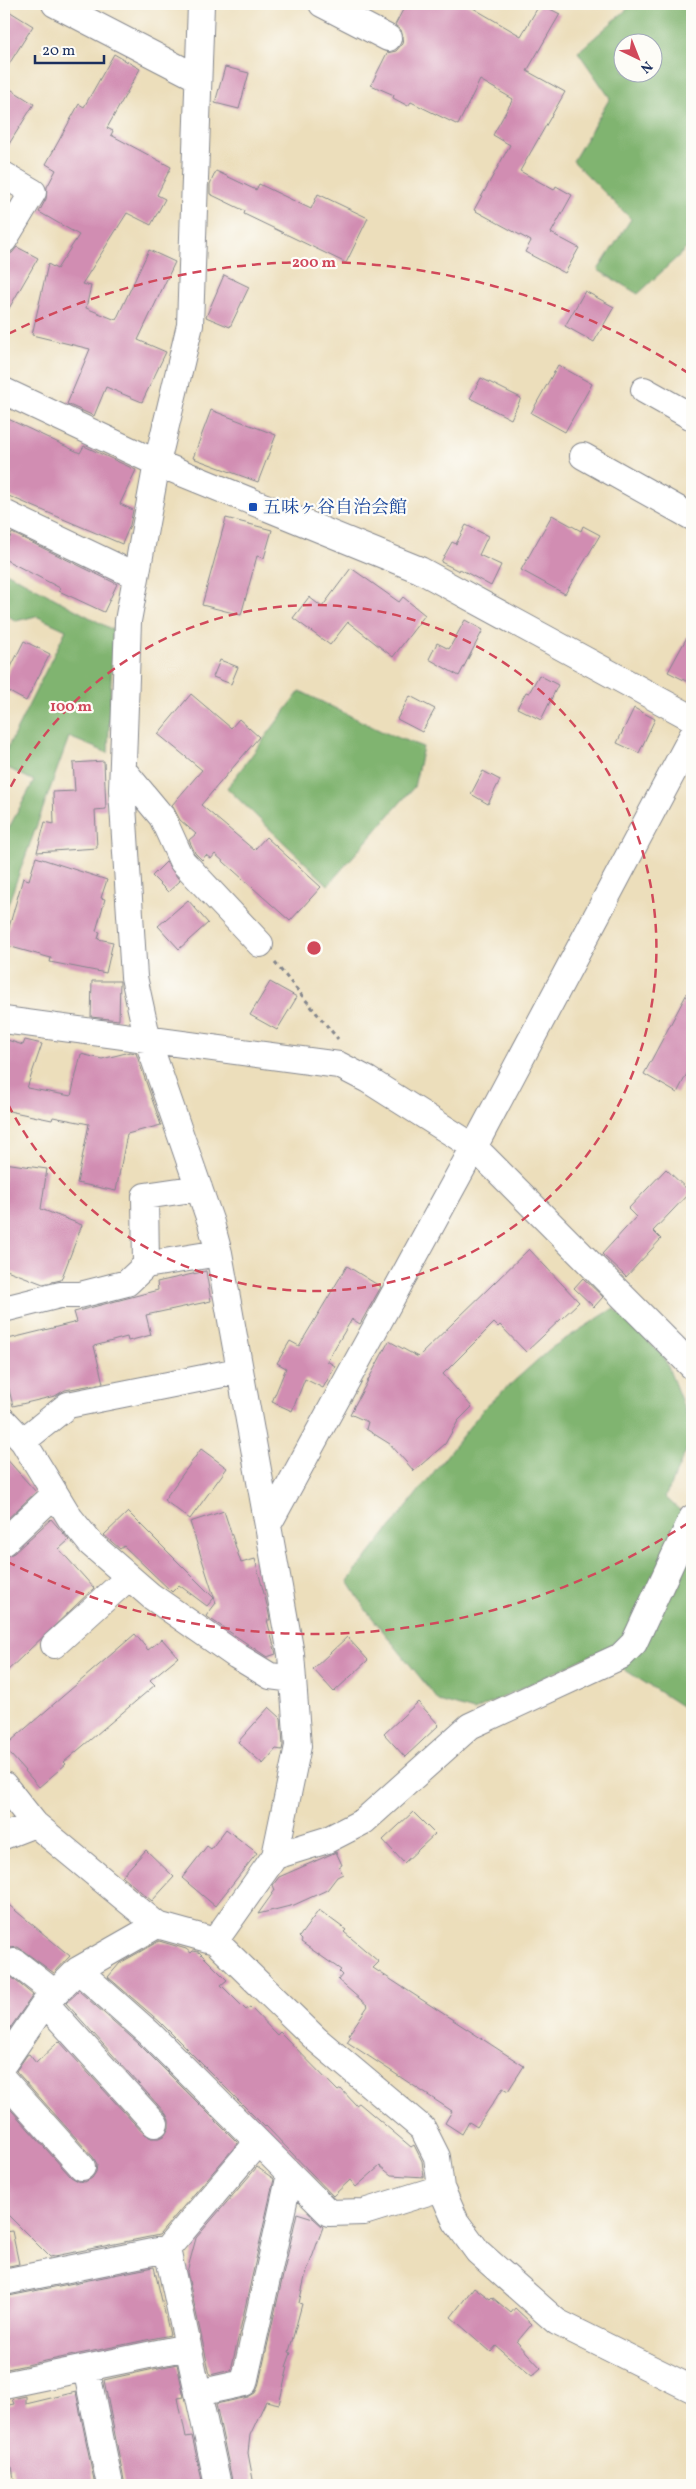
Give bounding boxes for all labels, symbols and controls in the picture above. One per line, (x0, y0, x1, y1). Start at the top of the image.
scale bar (35, 32, 104, 64)
north arrow (614, 32, 664, 82)
text: 20 m (42, 41, 75, 62)
text: N (636, 56, 656, 77)
text: 200 m (292, 253, 336, 274)
place label: 五味ヶ谷自治会館 (263, 496, 407, 521)
marker: 五味ヶ谷自治会館 (247, 501, 259, 513)
text: 100 m (50, 697, 93, 718)
centre of rings (305, 939, 323, 957)

